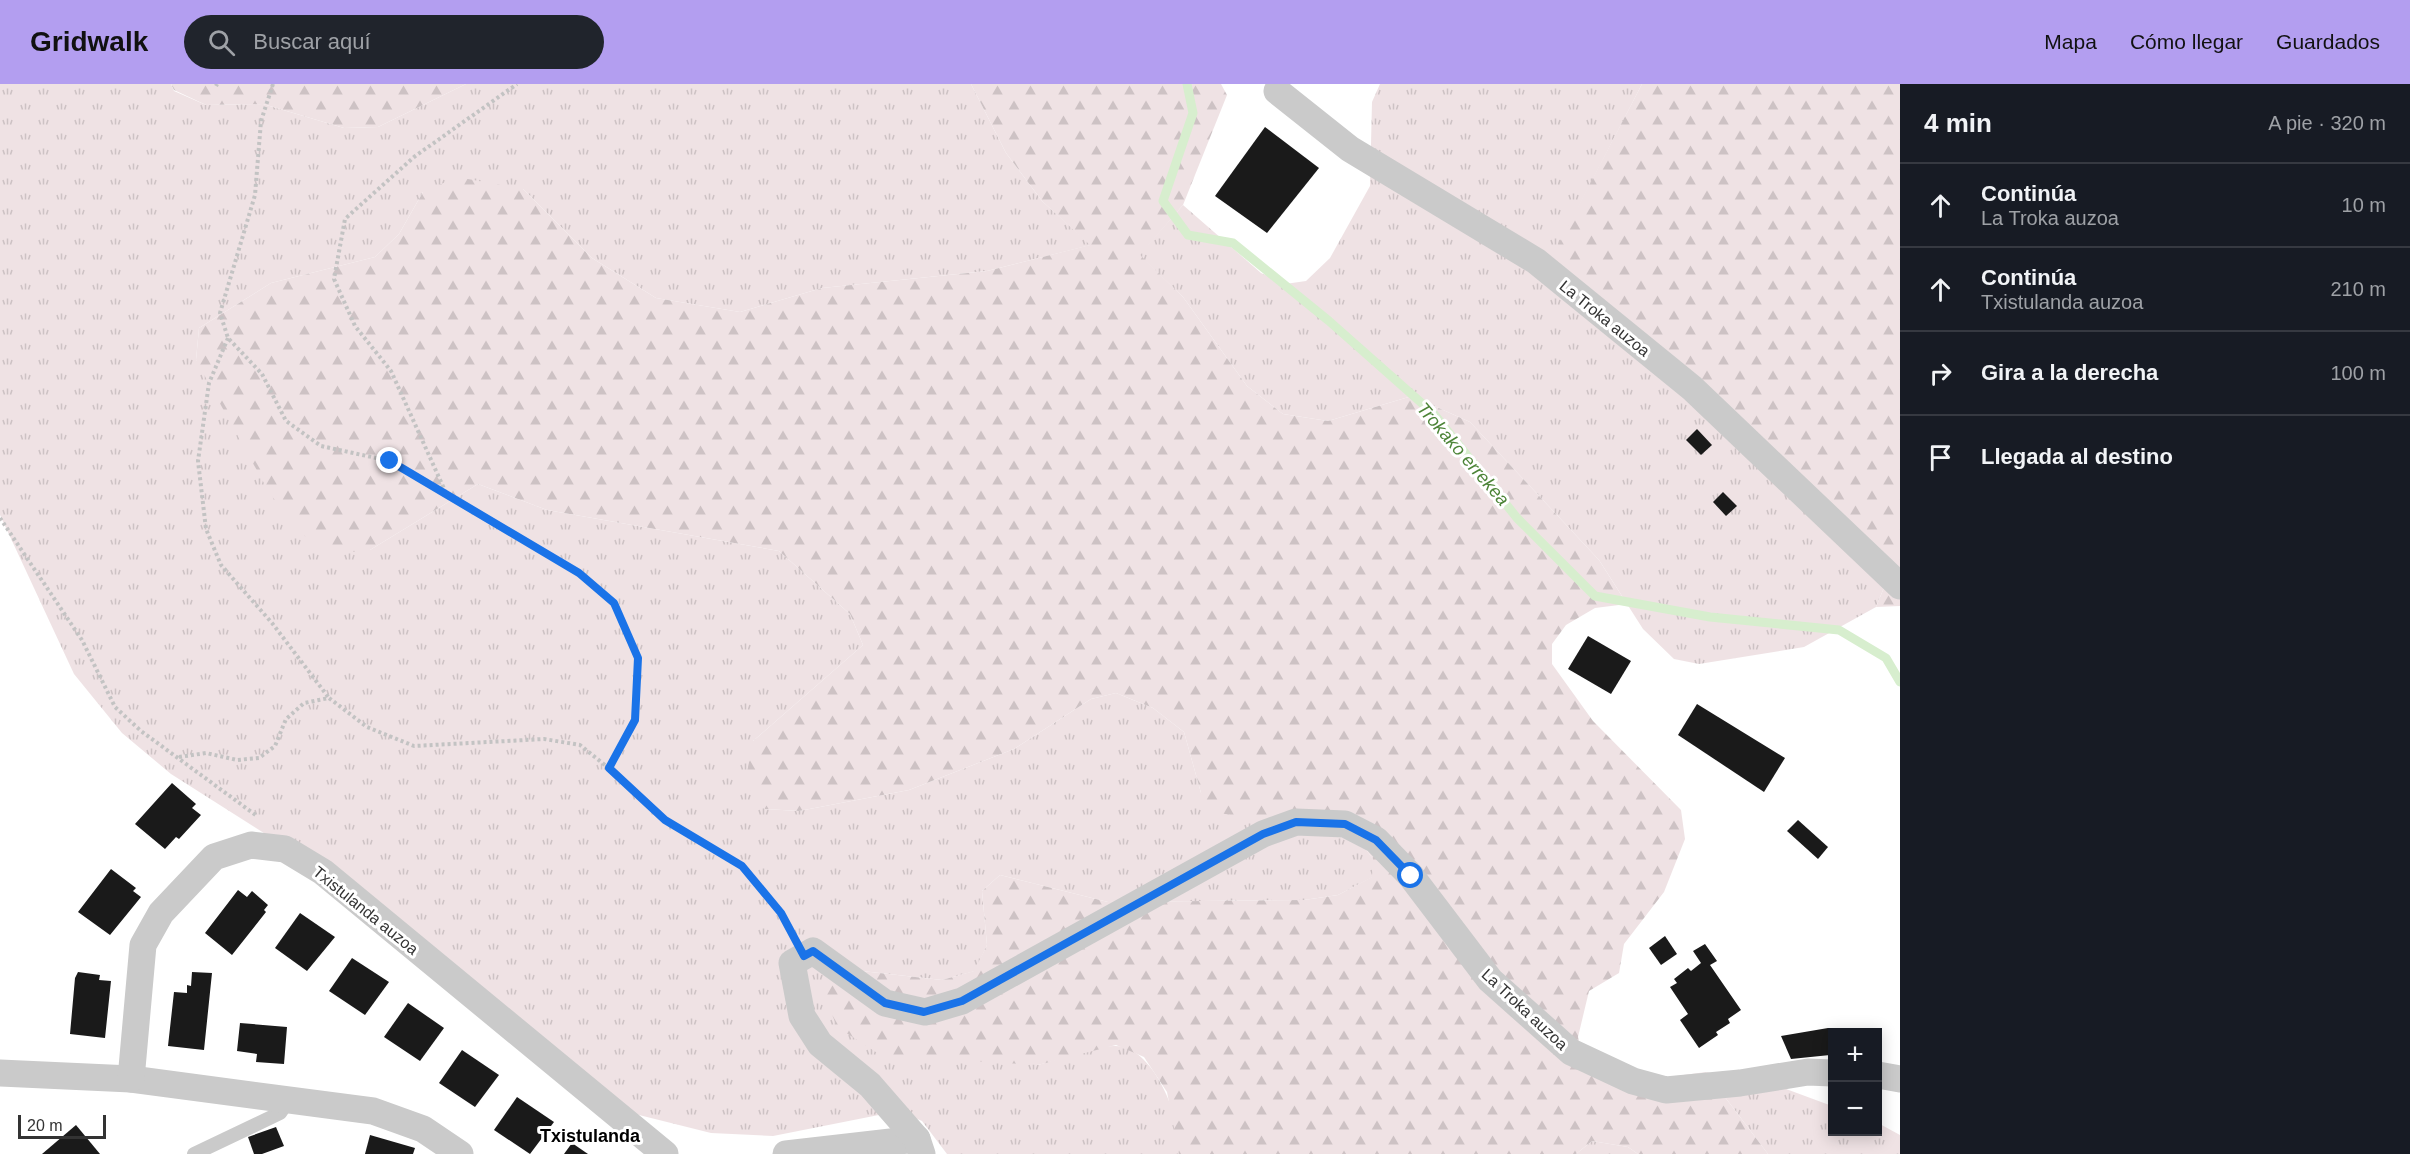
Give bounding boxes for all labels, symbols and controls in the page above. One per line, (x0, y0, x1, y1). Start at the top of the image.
search box (184, 15, 604, 69)
text: Gridwalk (30, 26, 148, 57)
icon: search (205, 26, 238, 59)
text: Buscar aquí (253, 29, 371, 54)
text: Mapa (2044, 30, 2097, 53)
text: Cómo llegar (2130, 30, 2243, 53)
text: Guardados (2276, 30, 2380, 53)
text: 4 min (1924, 108, 1992, 138)
text: A pie · 320 m (2268, 112, 2386, 134)
text: Continúa (1981, 181, 2076, 206)
icon: ahead (1924, 189, 1957, 222)
text: 10 m (2342, 194, 2386, 216)
text: La Troka auzoa (1981, 207, 2119, 229)
text: Continúa (1981, 265, 2076, 290)
icon: ahead (1924, 273, 1957, 306)
street label: La Troka auzoa (1556, 277, 1653, 360)
text: 210 m (2330, 278, 2386, 300)
text: Txistulanda auzoa (1981, 291, 2143, 313)
icon: right (1924, 357, 1957, 390)
text: Gira a la derecha (1981, 360, 2158, 385)
text: 100 m (2330, 362, 2386, 384)
water label: Trokako errekea (1413, 398, 1513, 510)
icon: arrive (1924, 441, 1957, 474)
text: Llegada al destino (1981, 444, 2173, 469)
route end (376, 447, 402, 473)
route start (1397, 862, 1423, 888)
street label: Txistulanda auzoa (310, 863, 422, 958)
street label: La Troka auzoa (1479, 966, 1571, 1053)
map controls (1828, 1028, 1882, 1136)
button: + (1828, 1028, 1882, 1082)
button: − (1828, 1082, 1882, 1136)
scale bar (18, 1112, 106, 1140)
text: 20 m (27, 1117, 63, 1134)
district label: Txistulanda (540, 1126, 641, 1146)

